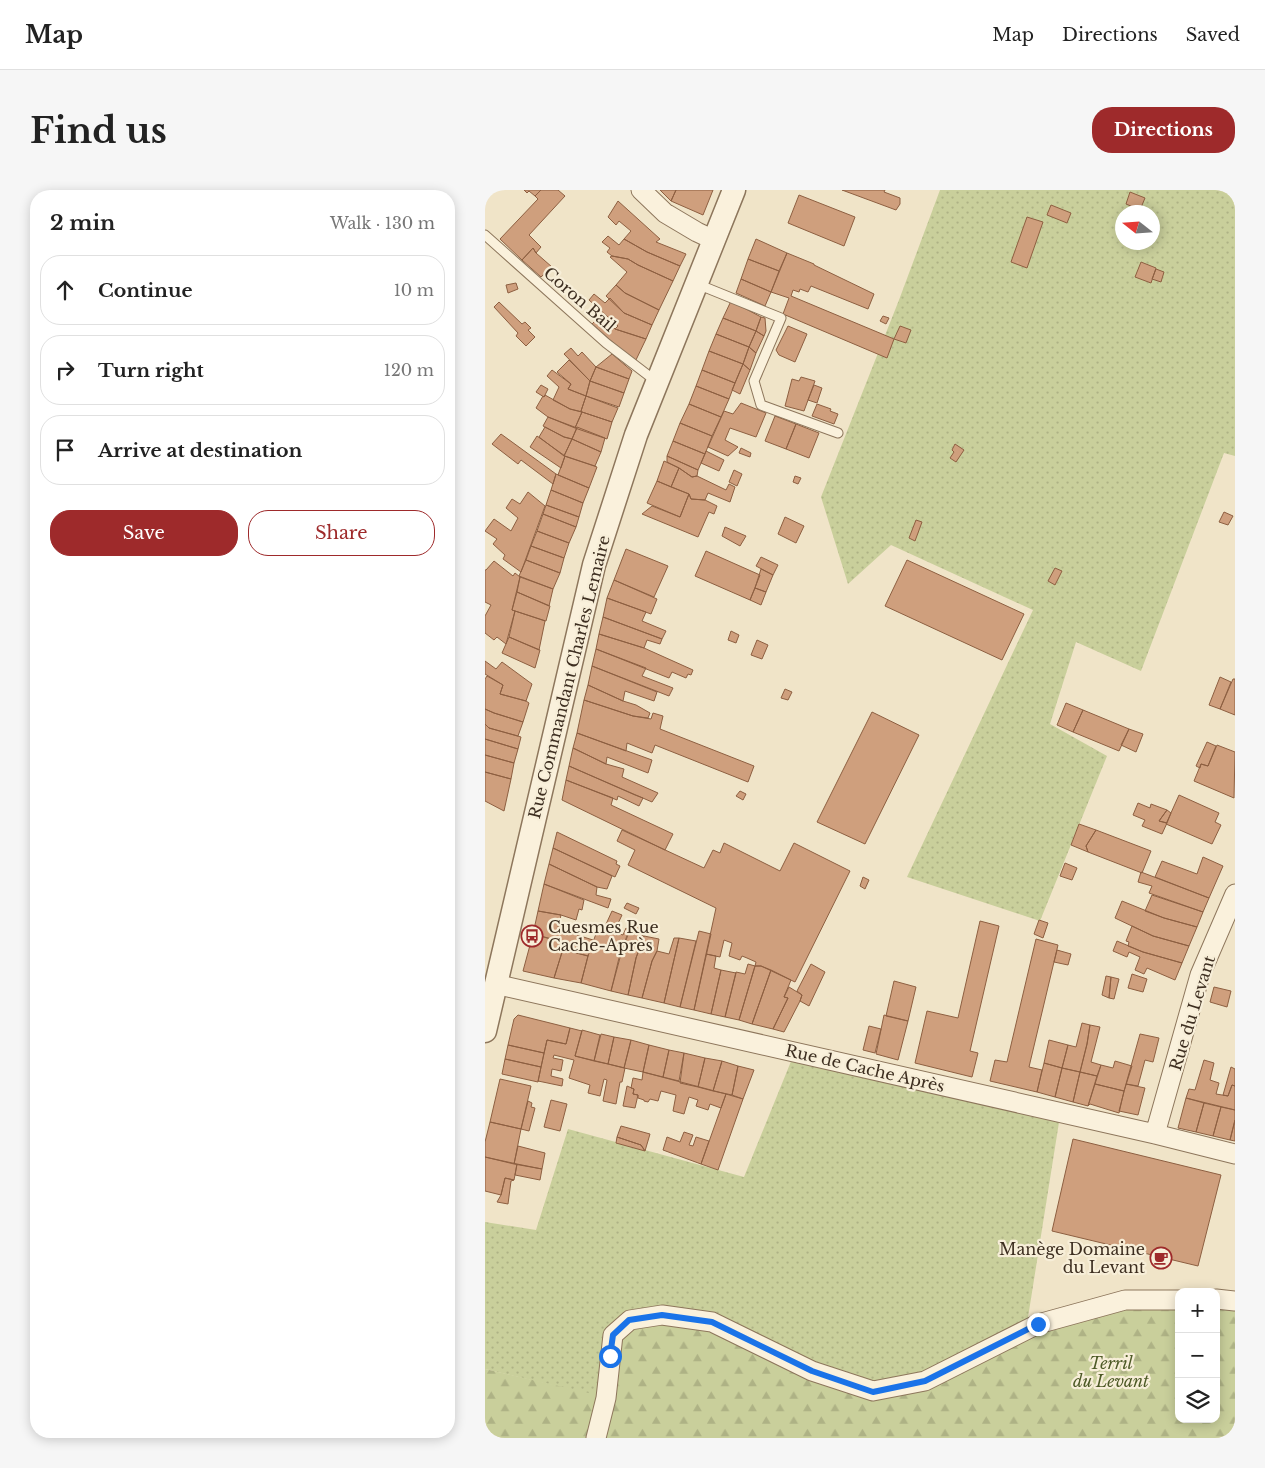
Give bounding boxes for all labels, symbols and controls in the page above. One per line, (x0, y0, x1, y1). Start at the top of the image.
text: Map (25, 20, 83, 49)
text: Map (992, 24, 1034, 46)
text: Directions (1062, 24, 1158, 46)
text: Saved (1186, 24, 1240, 46)
button: Directions (1092, 107, 1235, 153)
text: Find us (30, 109, 167, 152)
north arrow (1115, 205, 1160, 250)
text: 2 min (50, 210, 115, 236)
text: Walk · 130 m (330, 213, 435, 233)
street label: Coron Bail (540, 262, 620, 336)
icon: ahead (51, 276, 79, 304)
text: Continue (98, 279, 193, 302)
text: 10 m (394, 280, 434, 300)
icon: right (51, 356, 79, 384)
text: Turn right (98, 359, 204, 382)
text: 120 m (384, 360, 434, 380)
icon: arrive (51, 436, 79, 464)
text: Arrive at destination (98, 439, 302, 462)
button: Save (50, 510, 238, 556)
button: Share (248, 510, 435, 556)
street label: Rue Commandant Charles Lemaire (524, 533, 614, 821)
place label: Cuesmes Rue Cache-Après (548, 917, 659, 955)
bus stop icon: Cuesmes Rue Cache-Après (520, 924, 544, 948)
street label: Rue du Levant (1165, 953, 1219, 1073)
street label: Rue de Cache Après (783, 1040, 947, 1096)
place label: Manège Domaine du Levant (999, 1239, 1145, 1277)
cafe icon: Manège Domaine du Levant (1149, 1246, 1173, 1270)
map controls (1175, 1288, 1220, 1423)
button: + (1175, 1288, 1220, 1333)
route end (1027, 1313, 1050, 1336)
button: − (1175, 1333, 1220, 1378)
route start (599, 1345, 622, 1368)
park label: Terril du Levant (1073, 1353, 1149, 1391)
button: layers (1175, 1378, 1220, 1423)

